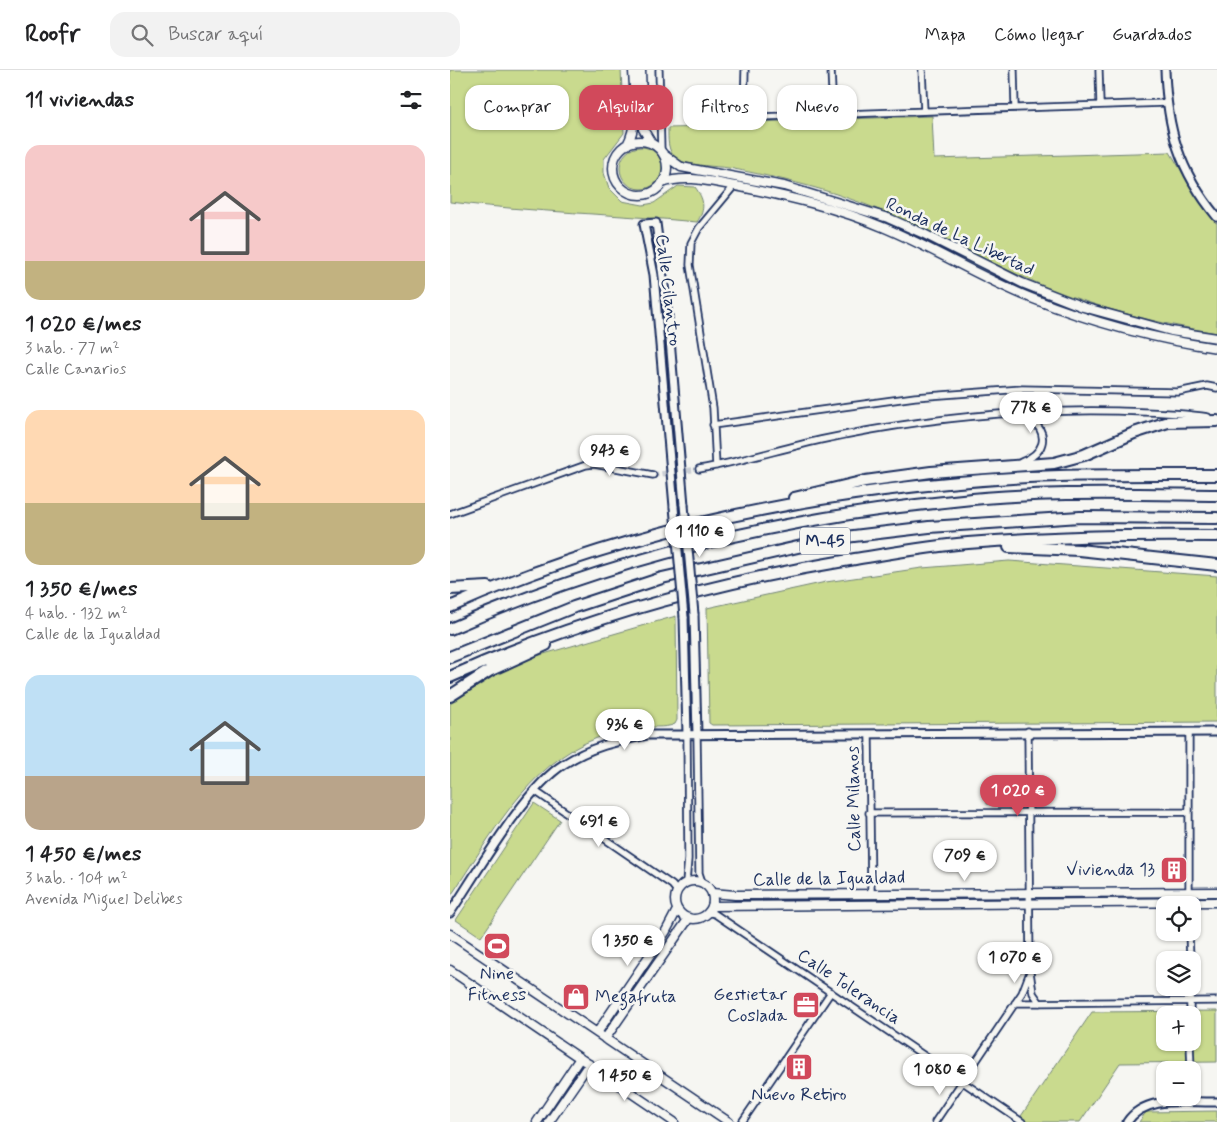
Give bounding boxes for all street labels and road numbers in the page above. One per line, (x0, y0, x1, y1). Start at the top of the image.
street label: Ronda de La Libertad (882, 192, 1038, 282)
street label: Calle Cilantro (649, 233, 687, 347)
road number: M-45 (800, 528, 850, 554)
street label: Calle Milanos (841, 746, 867, 852)
street label: Calle de la Igualdad (753, 866, 905, 892)
street label: Calle Tolerancia (792, 943, 906, 1031)

